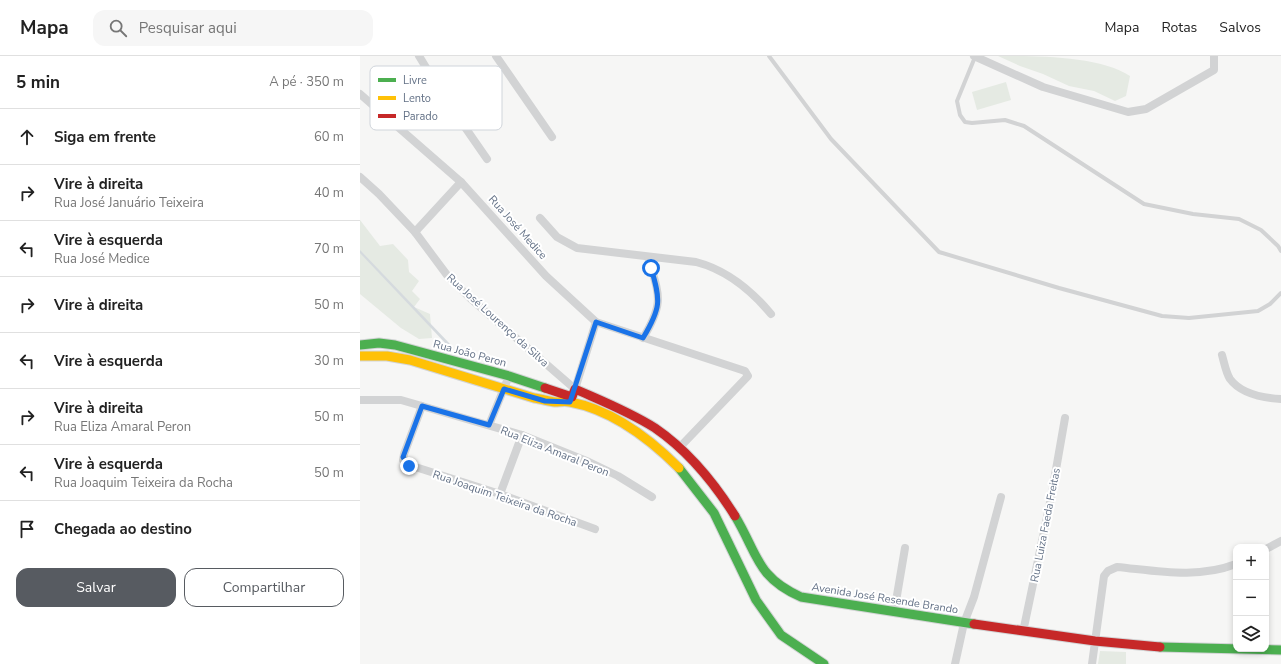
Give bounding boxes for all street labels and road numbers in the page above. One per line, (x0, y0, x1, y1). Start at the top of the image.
street label: Rua José Medice (485, 192, 550, 263)
street label: Rua José Lourenço da Silva (443, 270, 552, 370)
street label: Rua João Peron (431, 336, 508, 370)
street label: Rua Eliza Amaral Peron (498, 423, 611, 480)
street label: Rua Joaquim Teixeira da Rocha (431, 467, 579, 530)
street label: Rua Luiza Faeda Freitas (1027, 467, 1064, 584)
street label: Avenida José Resende Brando (811, 579, 959, 617)

